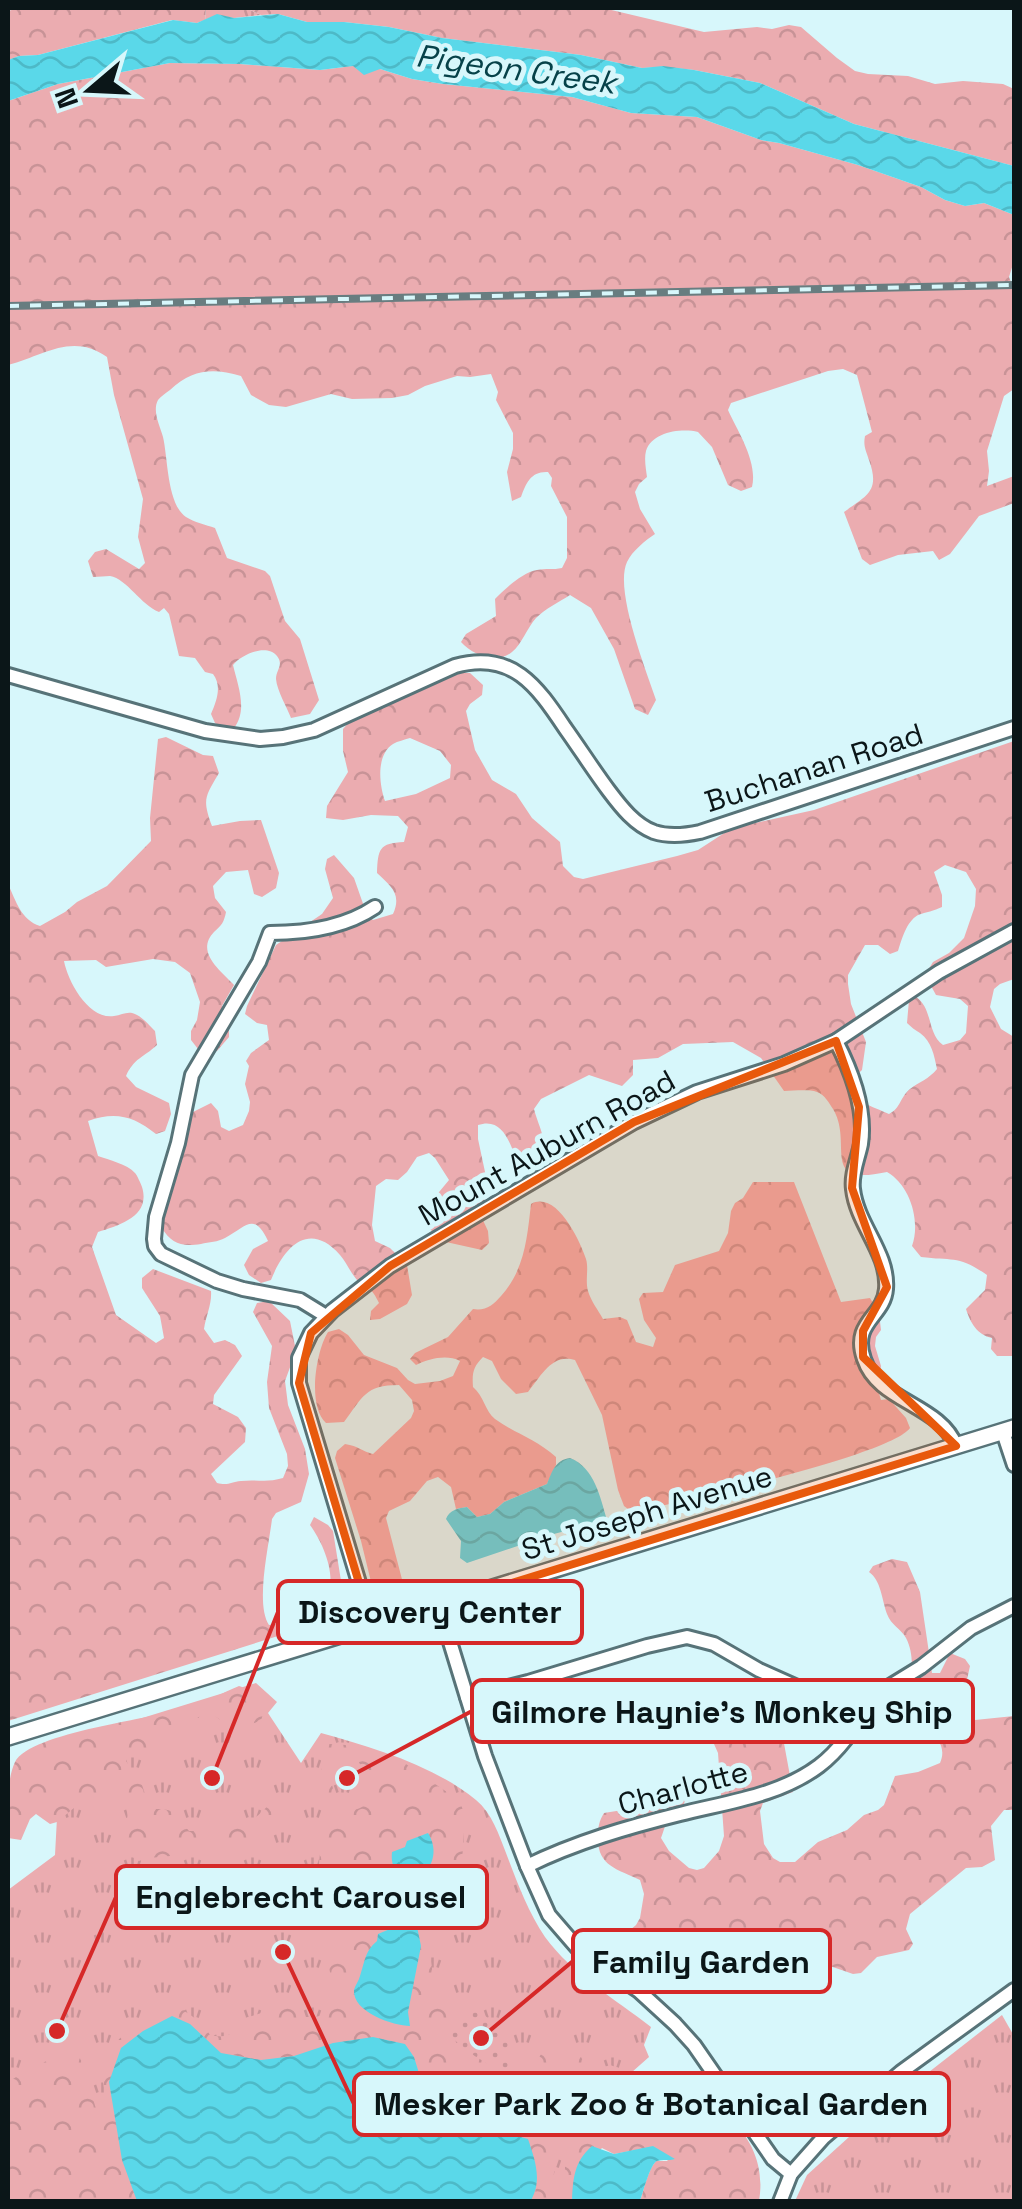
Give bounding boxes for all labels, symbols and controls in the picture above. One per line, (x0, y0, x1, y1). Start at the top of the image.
water label: Pigeon Creek (414, 35, 622, 103)
north arrow (40, 40, 140, 140)
text: N (46, 83, 86, 113)
street label: Buchanan Road (700, 714, 928, 821)
street label: Mount Auburn Road (411, 1061, 682, 1234)
street label: St Joseph Avenue (517, 1456, 777, 1569)
callout: Discovery Center (278, 1581, 582, 1643)
text: Discovery Center (298, 1592, 562, 1632)
callout: Gilmore Haynie's Monkey Ship (472, 1680, 973, 1742)
text: Gilmore Haynie's Monkey Ship (491, 1692, 953, 1732)
street label: Charlotte (613, 1751, 752, 1824)
callout: Englebrecht Carousel (116, 1866, 487, 1928)
text: Englebrecht Carousel (136, 1877, 466, 1917)
callout: Family Garden (573, 1930, 830, 1992)
text: Family Garden (592, 1942, 810, 1982)
callout: Mesker Park Zoo & Botanical Garden (354, 2073, 949, 2135)
text: Mesker Park Zoo & Botanical Garden (374, 2084, 928, 2124)

